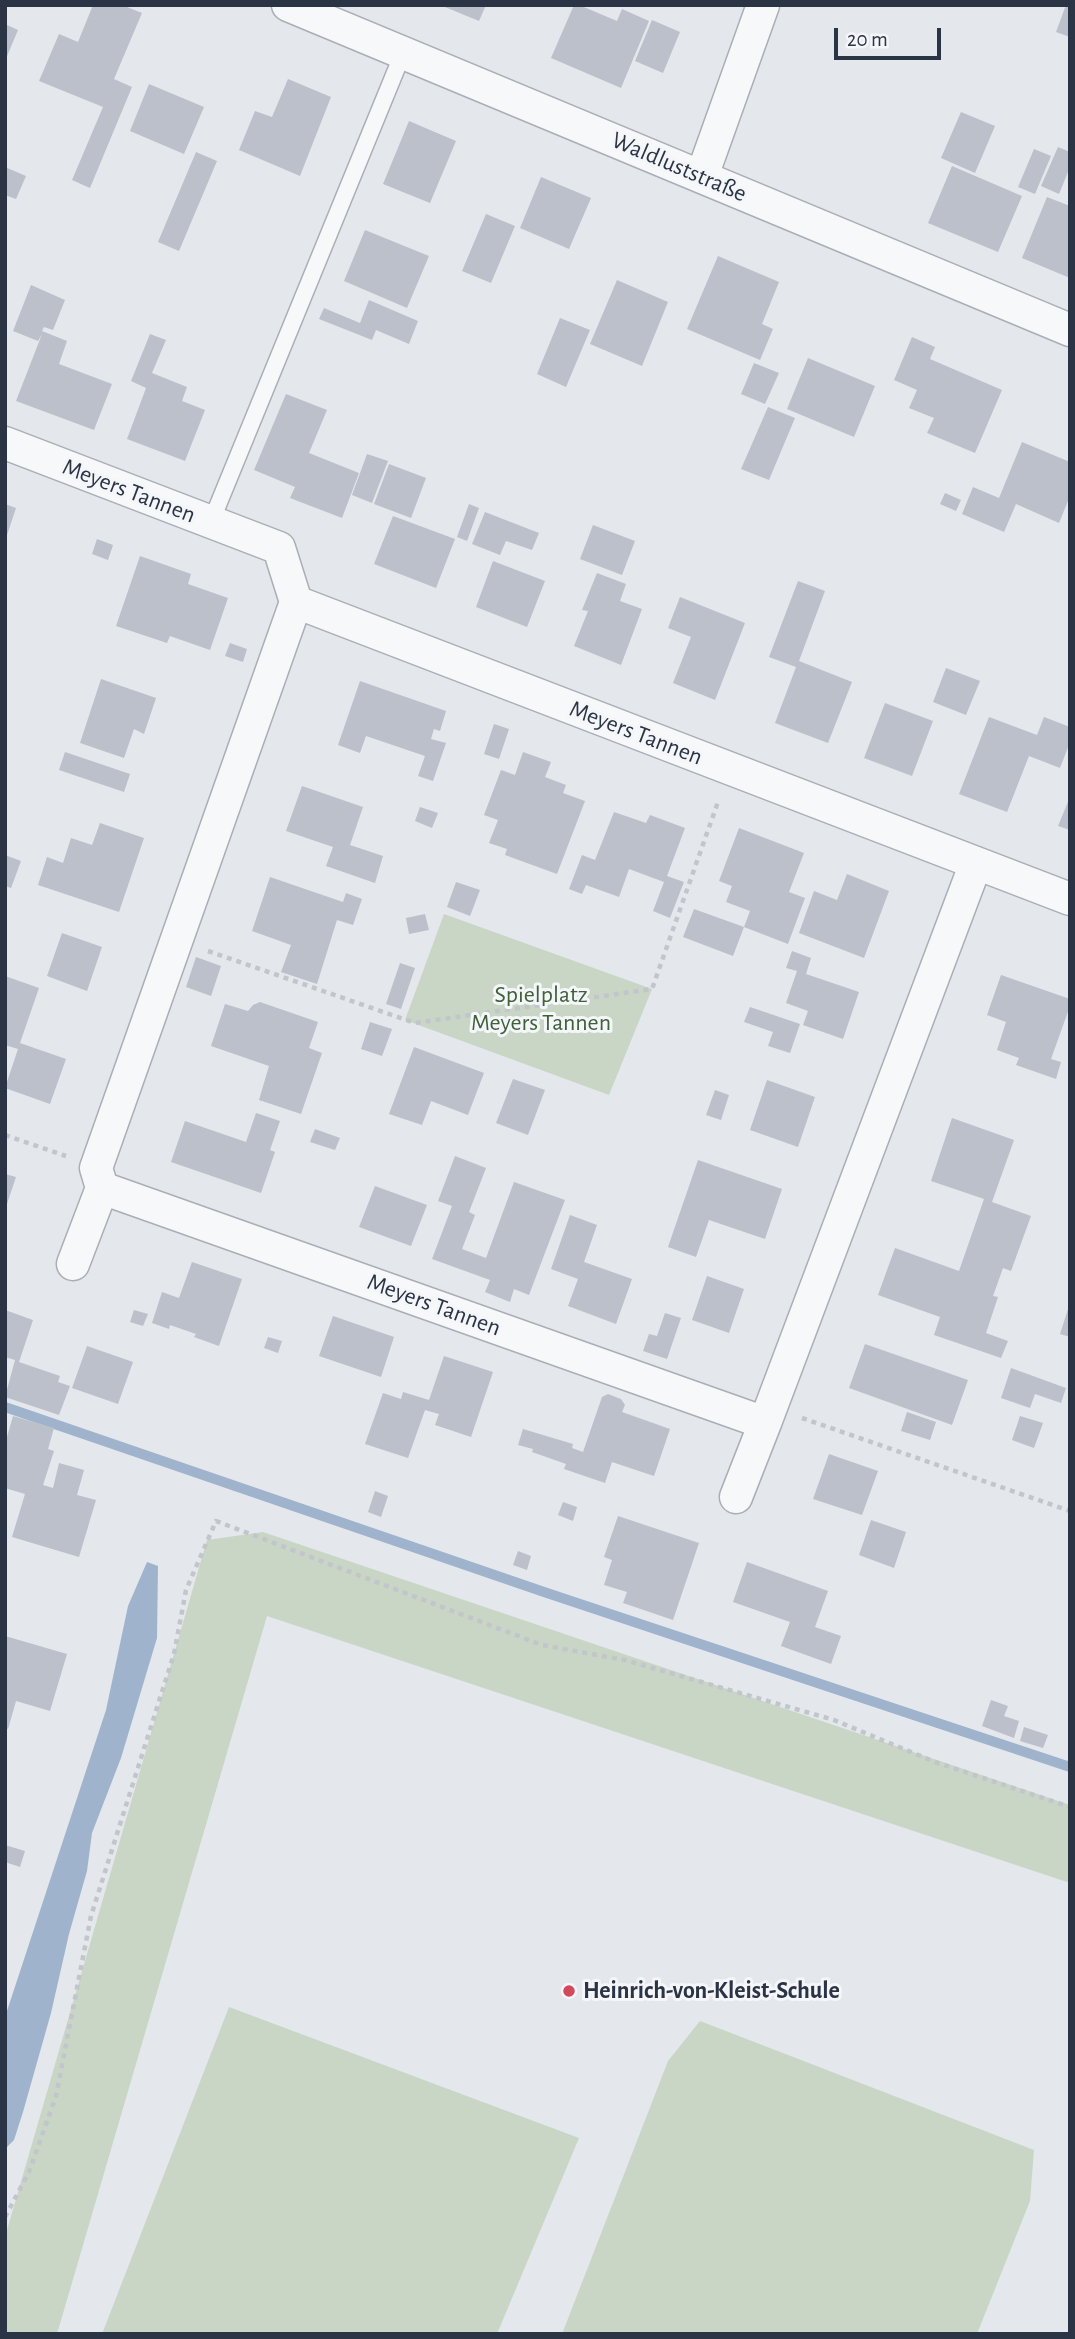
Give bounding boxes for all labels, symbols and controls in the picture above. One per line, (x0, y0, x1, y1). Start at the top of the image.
scale bar (837, 14, 944, 58)
text: 20 m (847, 29, 888, 50)
street label: Waldluststraße (607, 126, 751, 208)
street label: Meyers Tannen (58, 452, 200, 530)
street label: Meyers Tannen (565, 694, 707, 772)
park label: Spielplatz Meyers Tannen (471, 981, 611, 1037)
street label: Meyers Tannen (363, 1268, 505, 1342)
place label: Heinrich-von-Kleist-Schule (583, 1977, 840, 2005)
marker: Heinrich-von-Kleist-Schule (561, 1983, 577, 1999)

